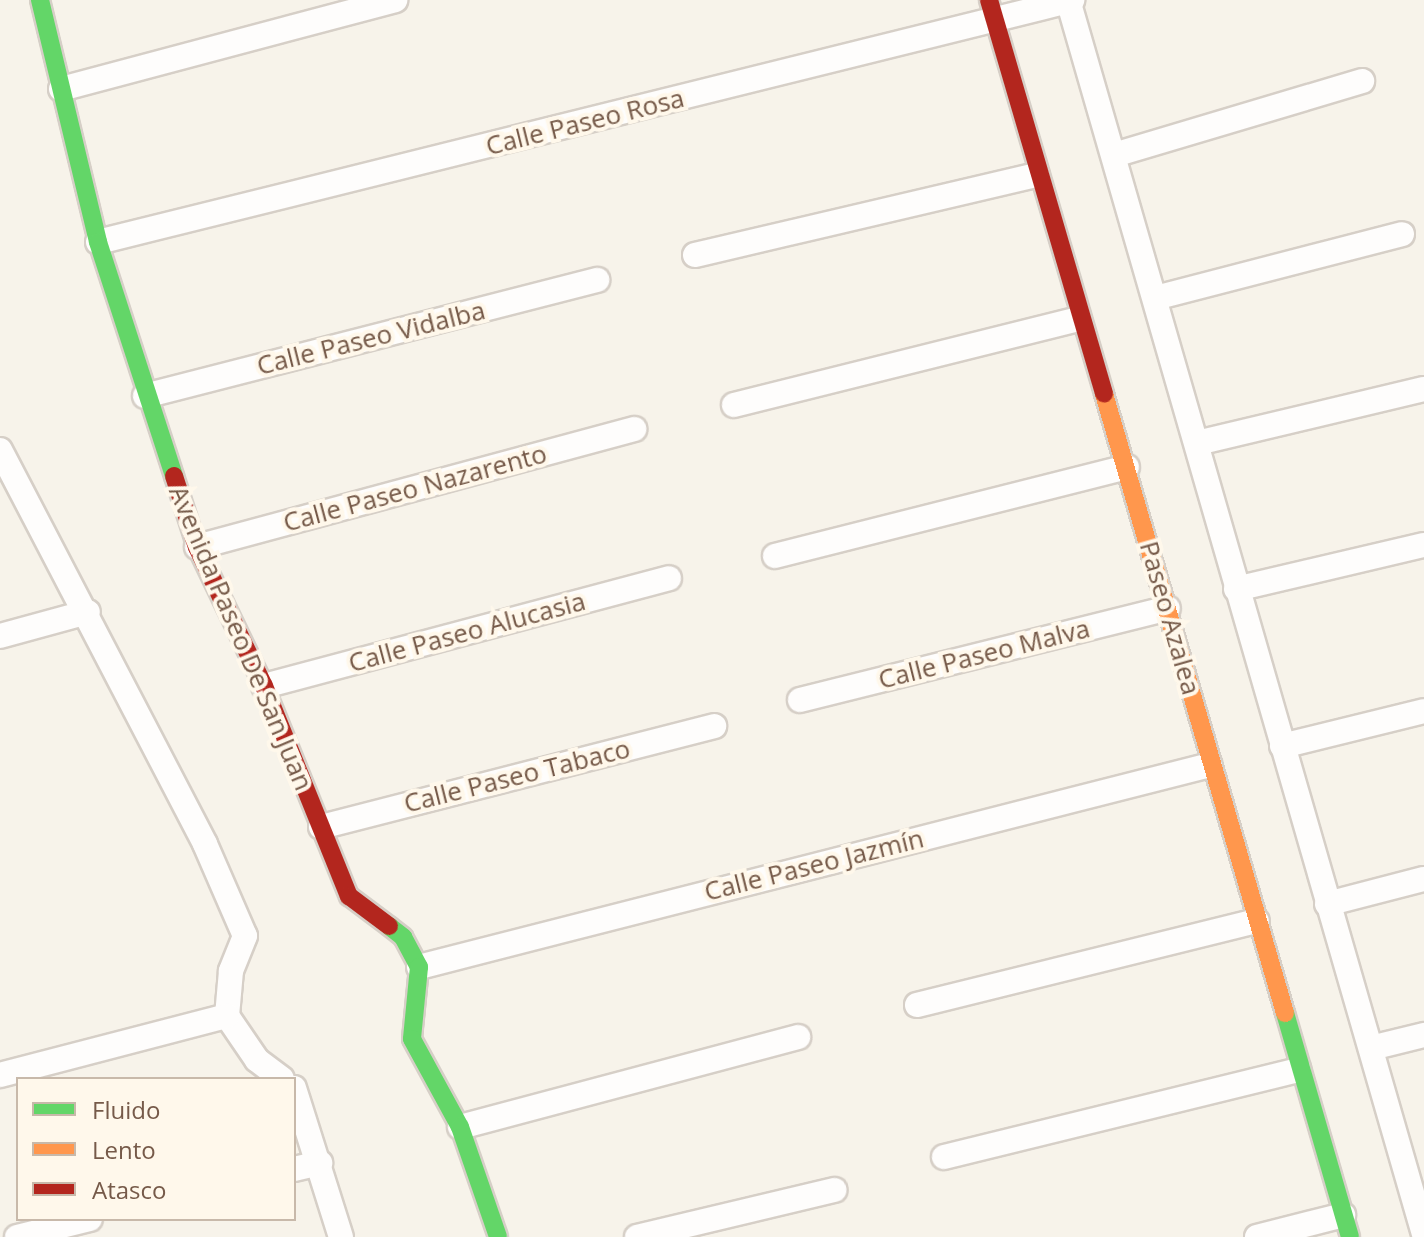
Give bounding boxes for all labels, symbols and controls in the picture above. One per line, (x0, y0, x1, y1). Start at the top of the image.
street label: Calle Paseo Rosa (483, 82, 687, 162)
street label: Calle Paseo Vidalba (254, 295, 488, 381)
street label: Calle Paseo Nazarento (280, 438, 550, 538)
street label: Avenida Paseo De San Juan (163, 481, 319, 795)
street label: Paseo Azalea (1133, 538, 1207, 698)
street label: Calle Paseo Alucasia (345, 585, 589, 679)
street label: Calle Paseo Malva (875, 613, 1093, 695)
street label: Calle Paseo Tabaco (401, 733, 633, 819)
street label: Calle Paseo Jazmín (701, 823, 927, 907)
legend (16, 1077, 296, 1221)
text: Fluido (92, 1093, 160, 1126)
text: Lento (92, 1133, 156, 1166)
text: Atasco (92, 1173, 166, 1206)

